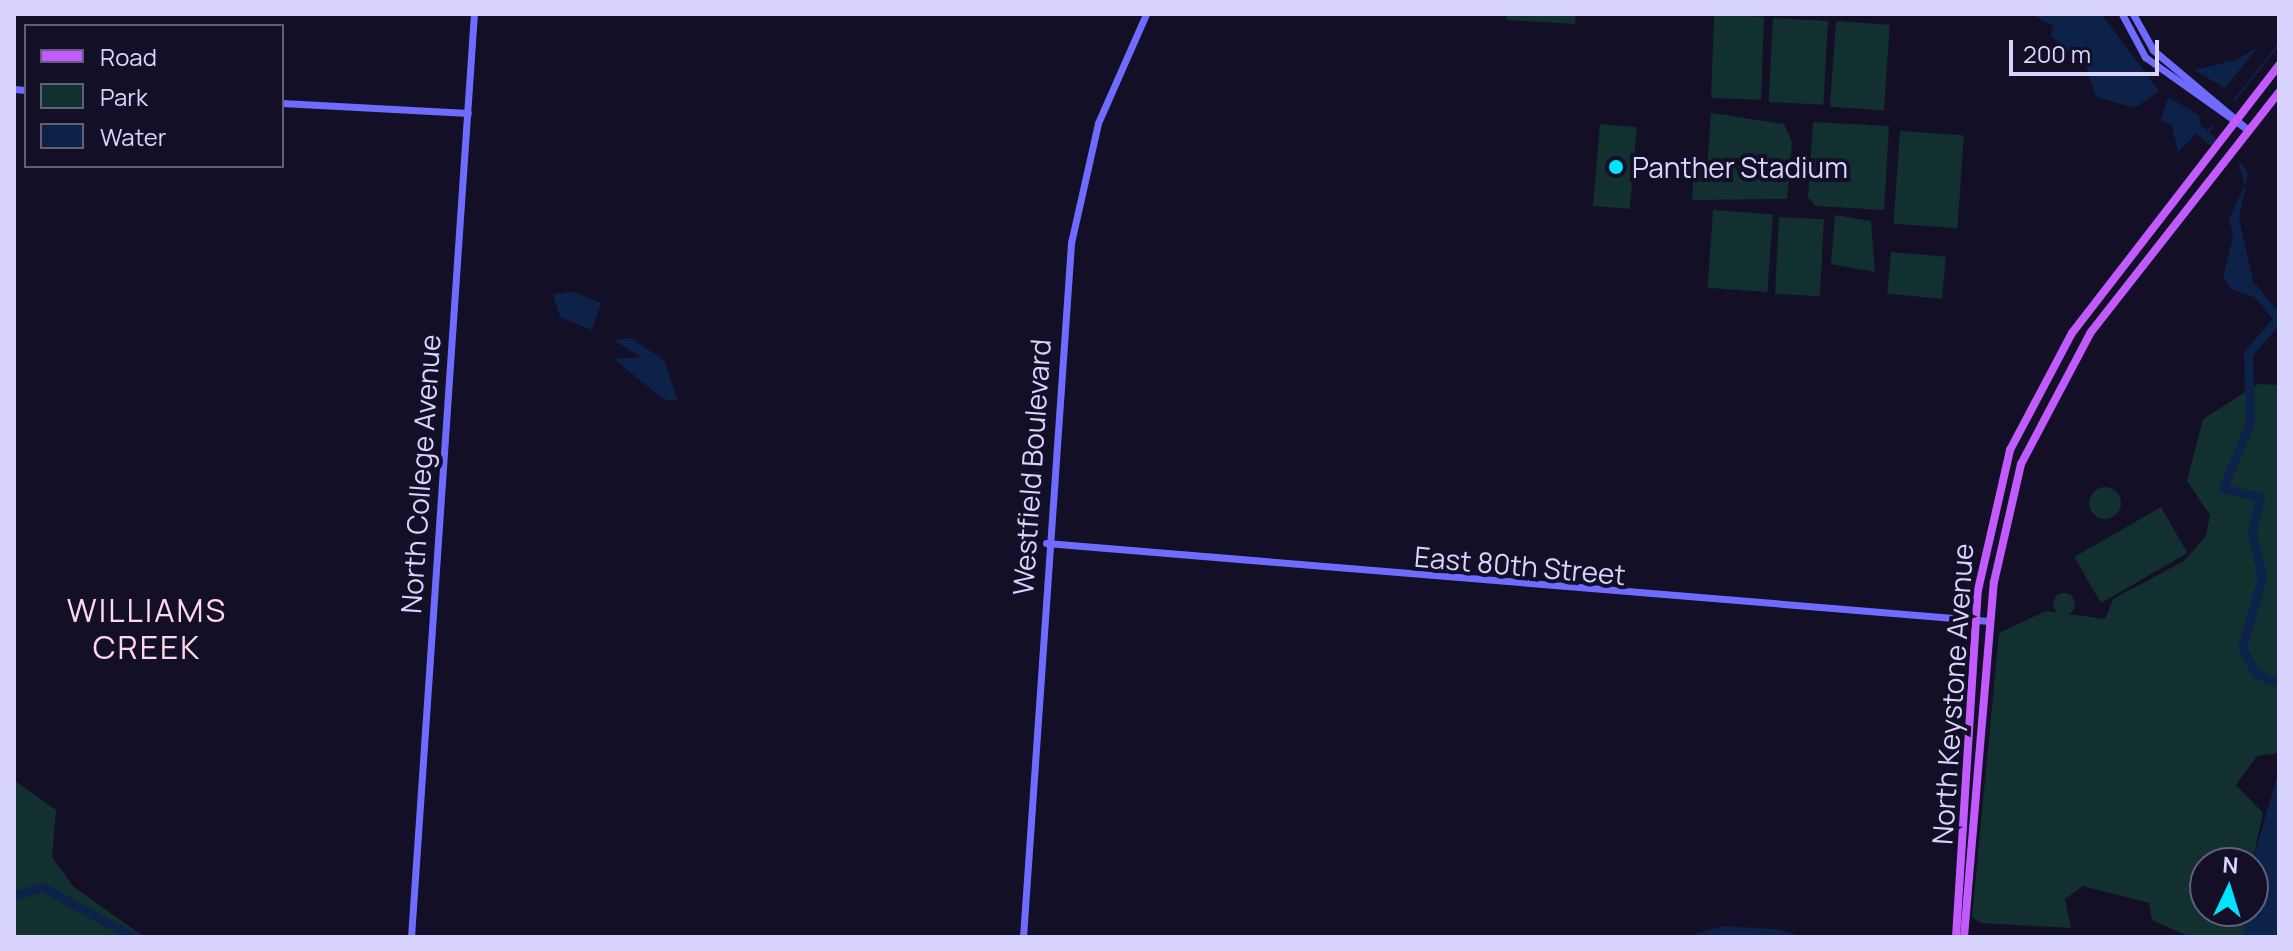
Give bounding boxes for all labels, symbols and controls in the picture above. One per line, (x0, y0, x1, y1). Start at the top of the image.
legend (24, 24, 284, 168)
scale bar (2013, 24, 2163, 74)
text: 200 m (2023, 37, 2091, 70)
text: Road (100, 40, 157, 73)
text: Park (100, 80, 148, 113)
text: Water (100, 120, 167, 153)
place label: Panther Stadium (1632, 150, 1848, 184)
marker: Panther Stadium (1607, 158, 1625, 176)
street label: North College Avenue (393, 333, 447, 615)
street label: Westfield Boulevard (1005, 338, 1057, 596)
street label: East 80th Street (1413, 539, 1627, 591)
street label: North Keystone Avenue (1925, 542, 1979, 846)
district label: WILLIAMS CREEK (67, 592, 227, 667)
north arrow (2189, 847, 2269, 927)
text: N (2222, 850, 2239, 881)

